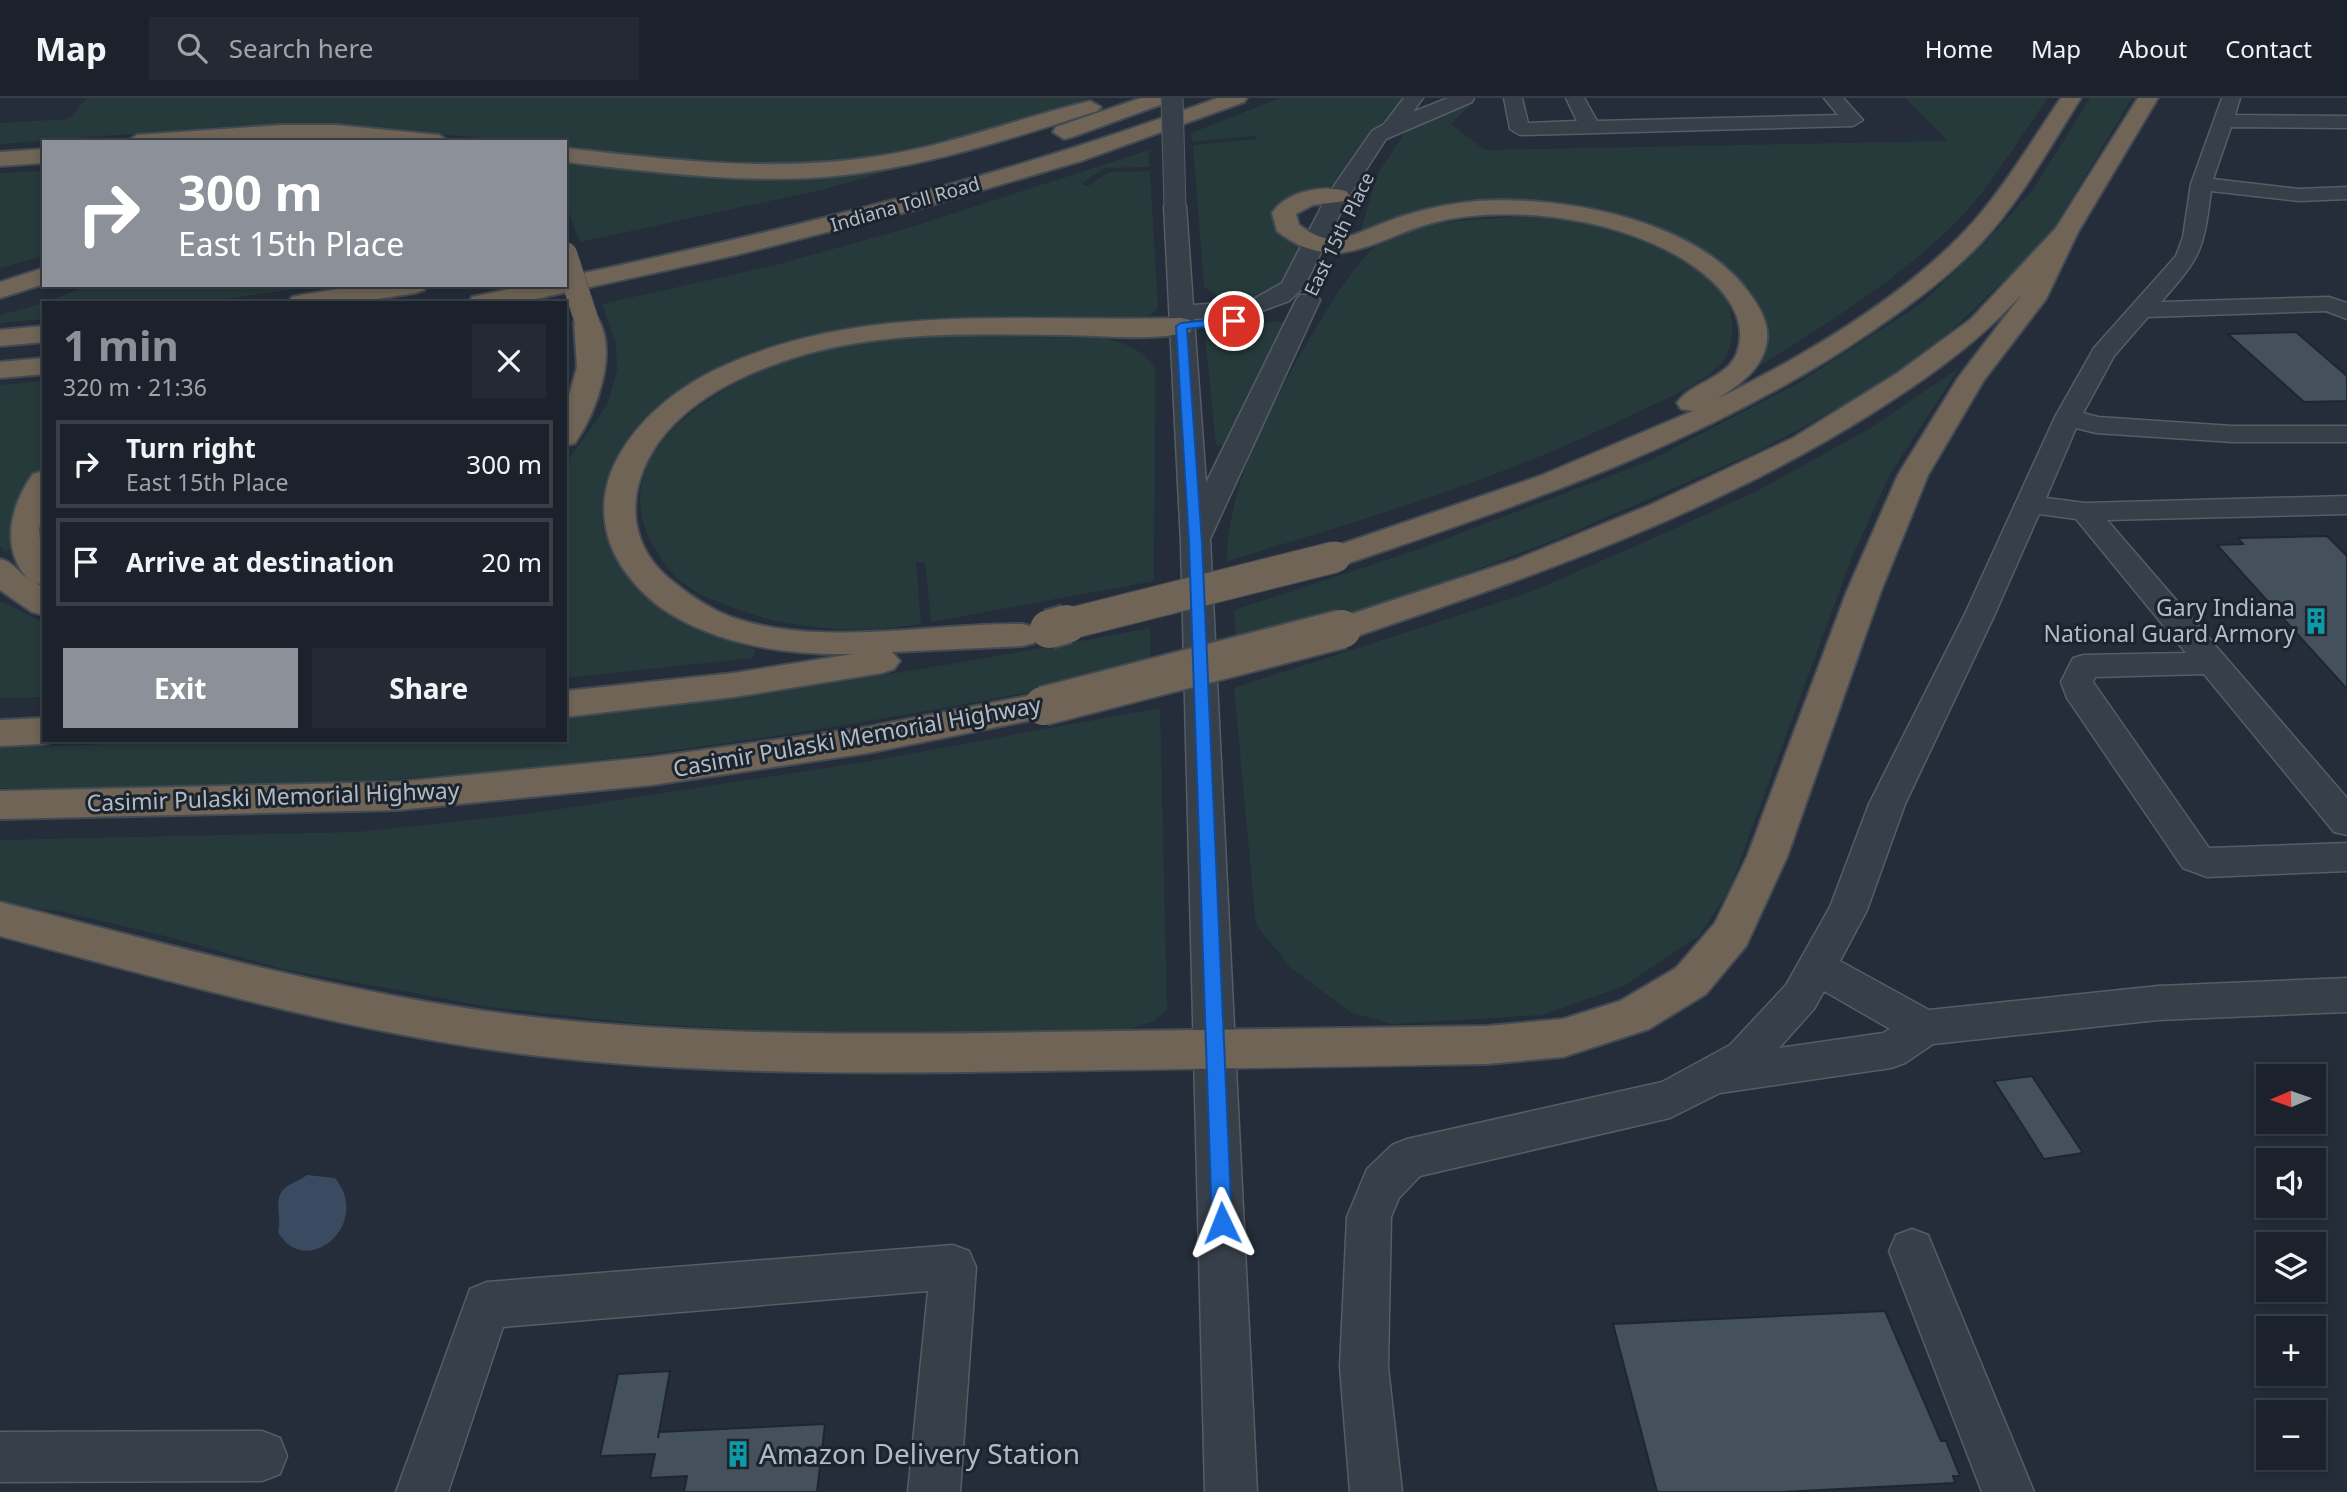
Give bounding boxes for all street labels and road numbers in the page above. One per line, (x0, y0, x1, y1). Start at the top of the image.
street label: East 15th Place (1298, 168, 1380, 300)
street label: Indiana Toll Road (827, 170, 983, 238)
street label: Casimir Pulaski Memorial Highway (670, 688, 1044, 784)
street label: Casimir Pulaski Memorial Highway (86, 773, 460, 819)

